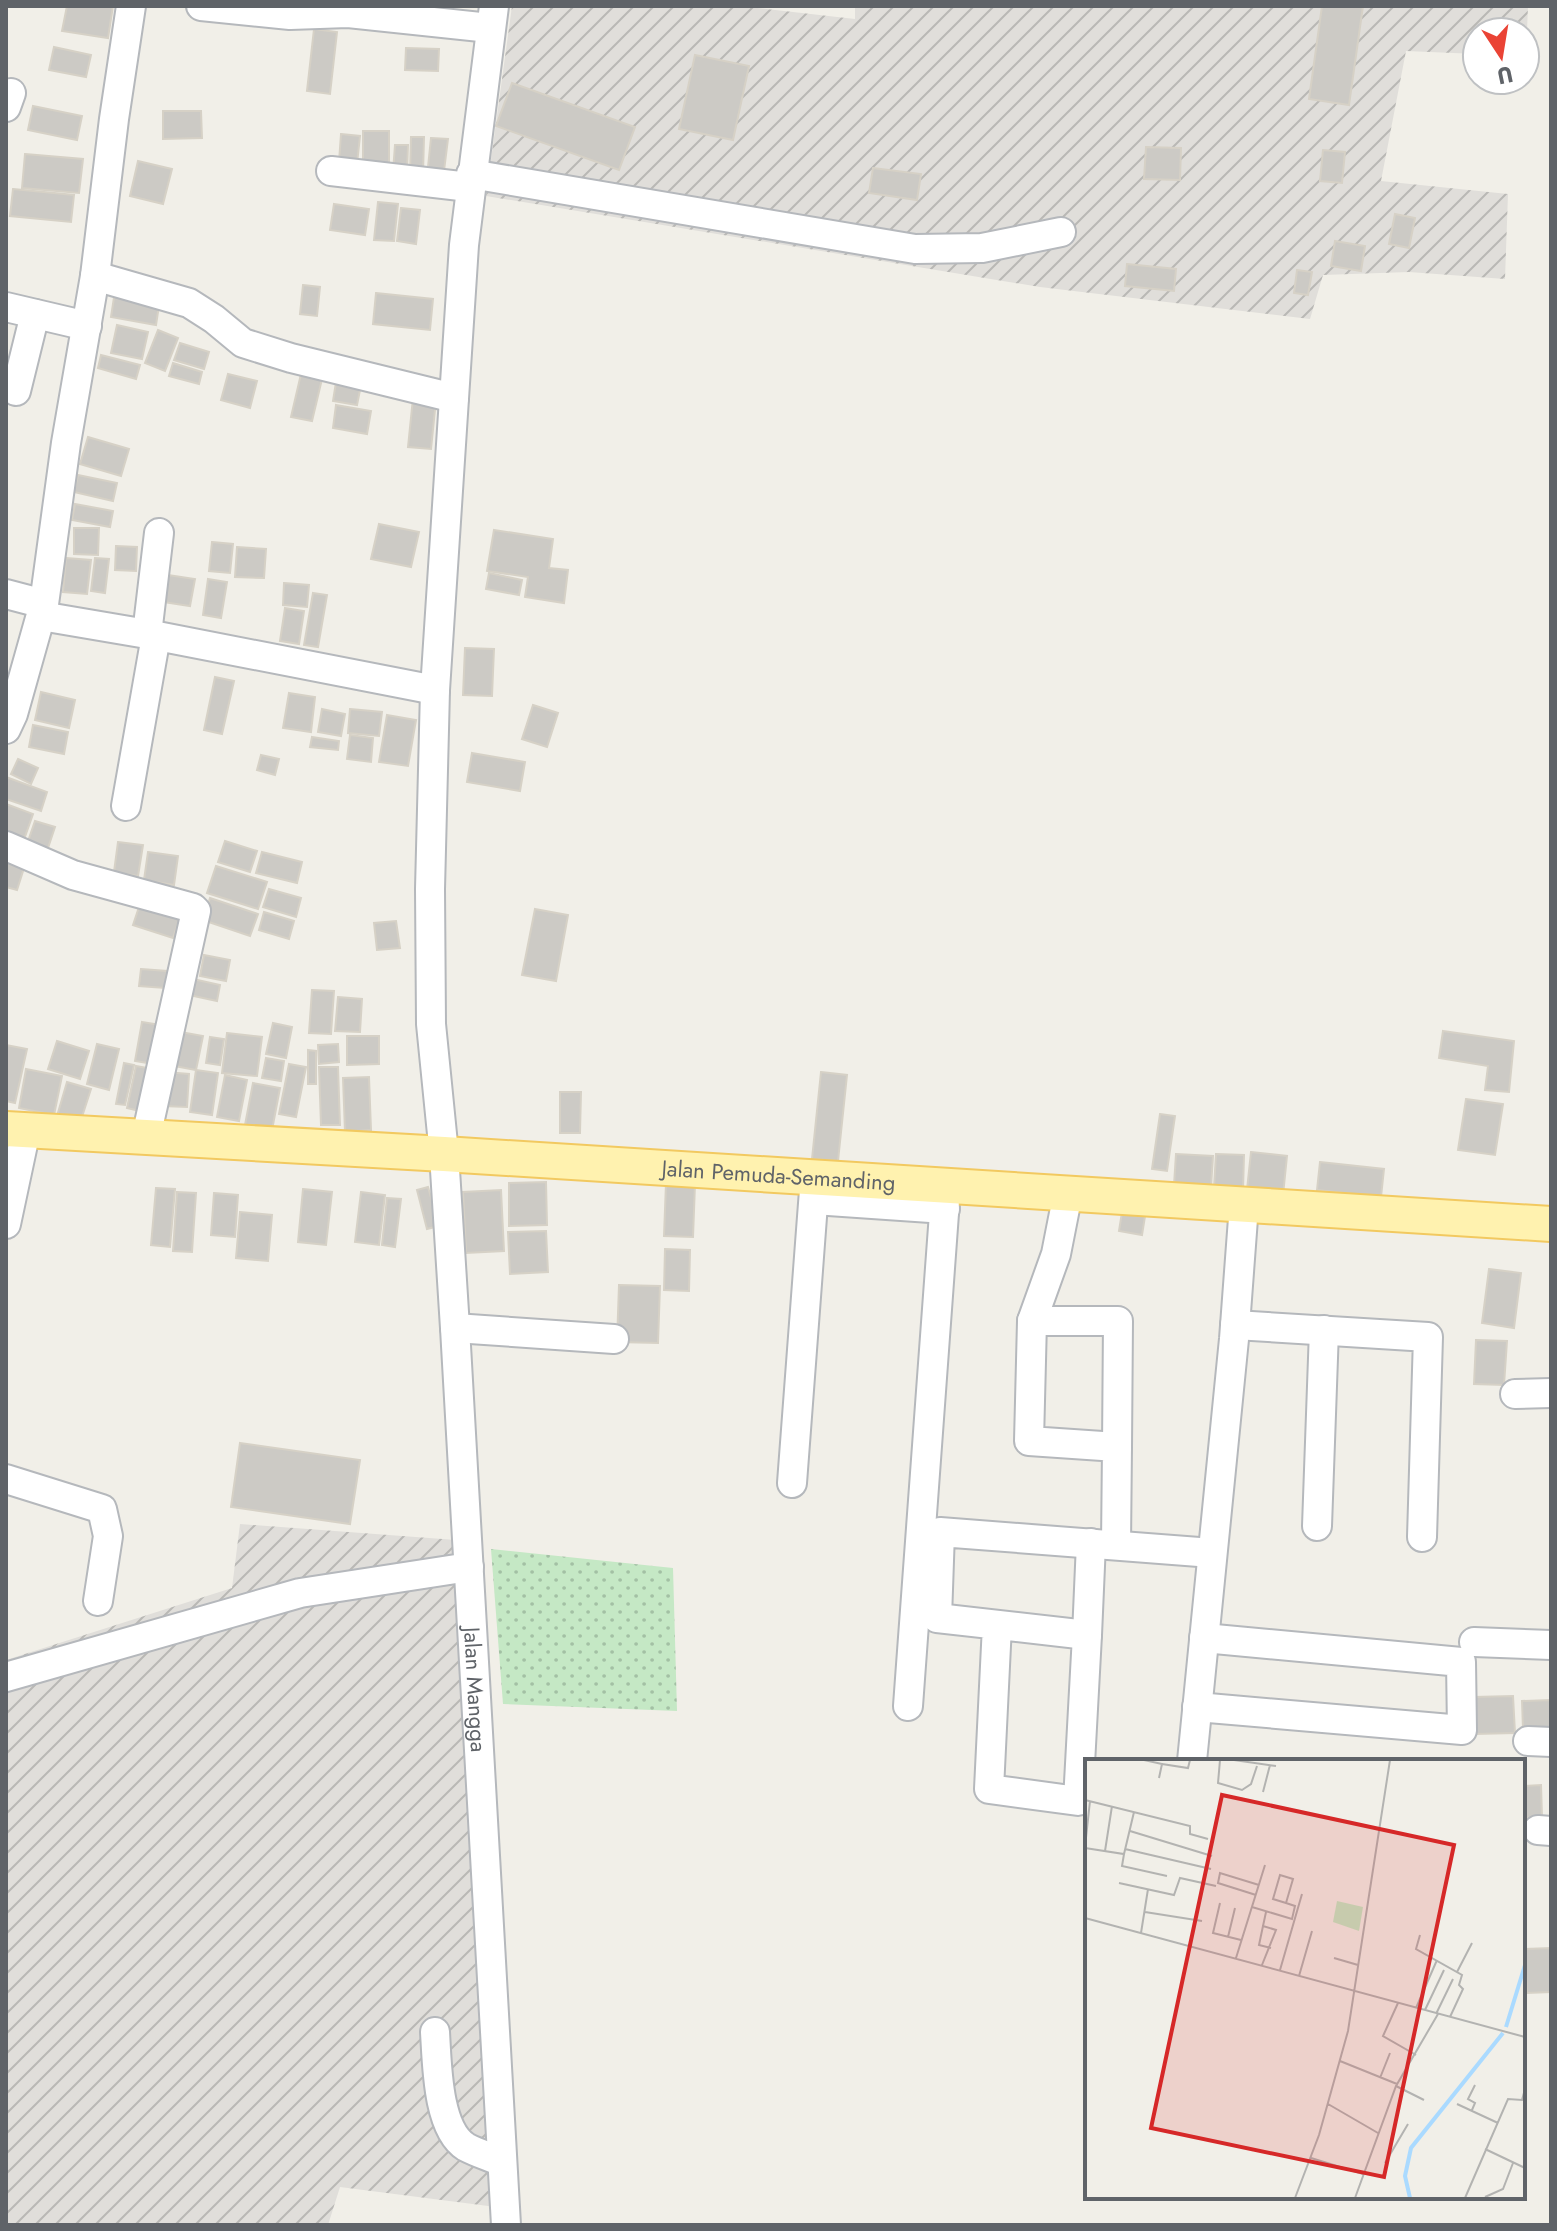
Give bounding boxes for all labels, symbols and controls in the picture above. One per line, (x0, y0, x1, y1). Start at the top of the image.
north arrow (1461, 16, 1541, 96)
text: U (1494, 58, 1516, 93)
street label: Jalan Pemuda-Semanding (658, 1152, 896, 1199)
street label: Jalan Mangga (456, 1623, 495, 1753)
inset map (1085, 1759, 1525, 2199)

